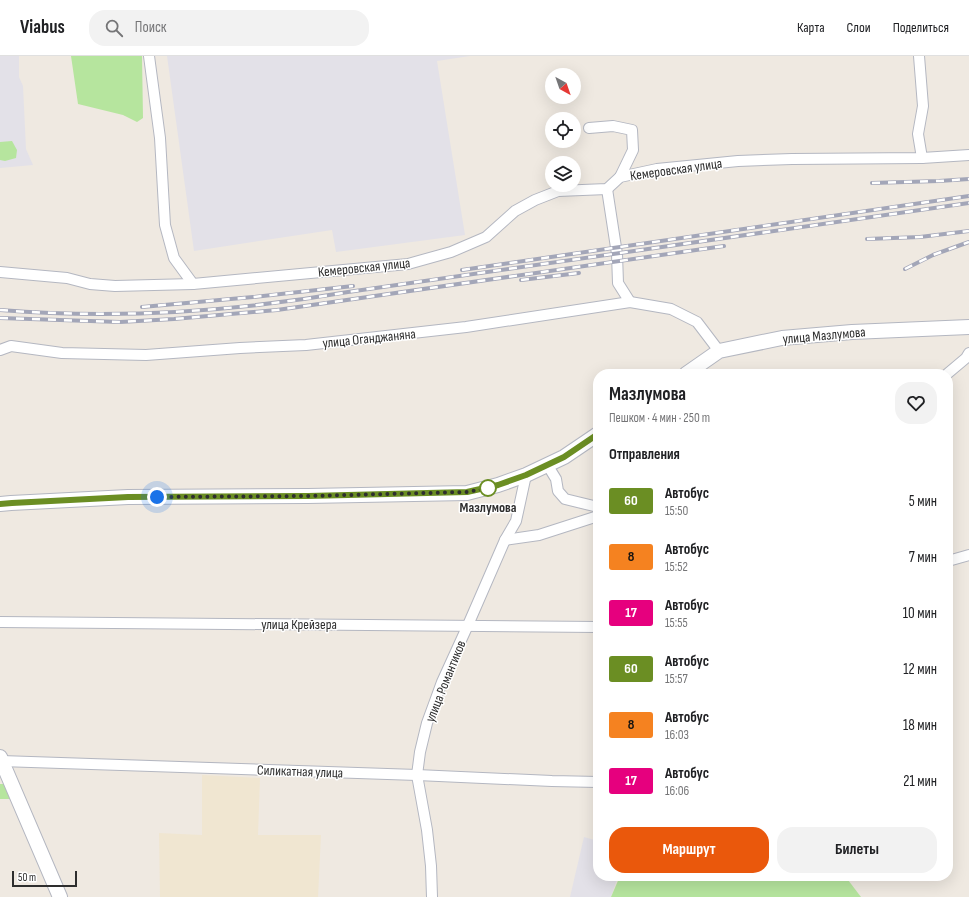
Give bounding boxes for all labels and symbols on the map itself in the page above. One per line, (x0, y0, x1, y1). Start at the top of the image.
north arrow (545, 68, 581, 104)
street label: Кемеровская улица (629, 155, 723, 184)
street label: Кемеровская улица (317, 254, 411, 281)
street label: улица Мазлумова (782, 323, 866, 348)
street label: улица Оганджаняна (322, 325, 417, 352)
marker: Мазлумова (479, 479, 497, 497)
your location (147, 487, 167, 507)
place label: Мазлумова (460, 499, 517, 516)
street label: улица Крейзера (261, 616, 337, 633)
street label: улица Романтиков (421, 638, 470, 725)
street label: Силикатная улица (257, 762, 343, 781)
scale bar (12, 869, 77, 888)

